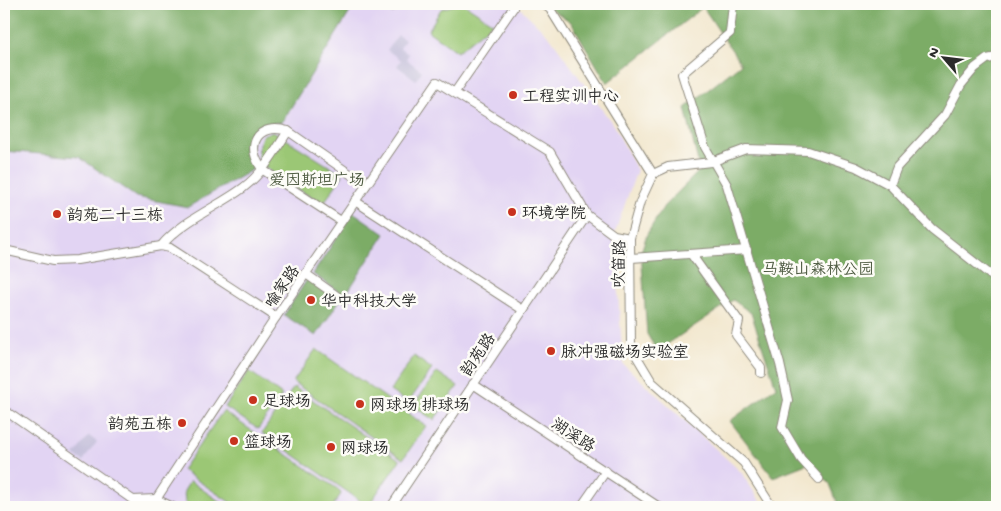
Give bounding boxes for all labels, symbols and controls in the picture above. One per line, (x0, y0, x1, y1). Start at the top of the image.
north arrow (918, 32, 968, 82)
text: N (925, 45, 944, 61)
place label: 工程实训中心 (523, 87, 619, 108)
marker: 工程实训中心 (507, 89, 519, 101)
park label: 爱因斯坦广场 (269, 171, 365, 192)
place label: 环境学院 (522, 205, 586, 225)
marker: 环境学院 (506, 206, 518, 218)
place label: 韵苑二十三栋 (67, 207, 163, 227)
marker: 韵苑二十三栋 (51, 208, 63, 220)
street label: 吹笛路 (610, 240, 631, 288)
park label: 马鞍山森林公园 (762, 260, 874, 281)
street label: 喻家路 (261, 262, 305, 313)
place label: 华中科技大学 (321, 292, 417, 313)
marker: 华中科技大学 (305, 294, 317, 306)
street label: 韵苑路 (457, 330, 501, 381)
place label: 脉冲强磁场实验室 (561, 343, 689, 364)
marker: 脉冲强磁场实验室 (545, 345, 557, 357)
place label: 足球场 (263, 392, 311, 413)
marker: 足球场 (247, 394, 259, 406)
place label: 网球场 排球场 (370, 396, 470, 417)
marker: 网球场 排球场 (354, 398, 366, 410)
street label: 湖溪路 (547, 414, 598, 458)
place label: 韵苑五栋 (108, 416, 172, 436)
marker: 韵苑五栋 (176, 417, 188, 429)
place label: 篮球场 (244, 433, 292, 454)
marker: 篮球场 (228, 435, 240, 447)
place label: 网球场 (341, 439, 389, 460)
marker: 网球场 (325, 441, 337, 453)

